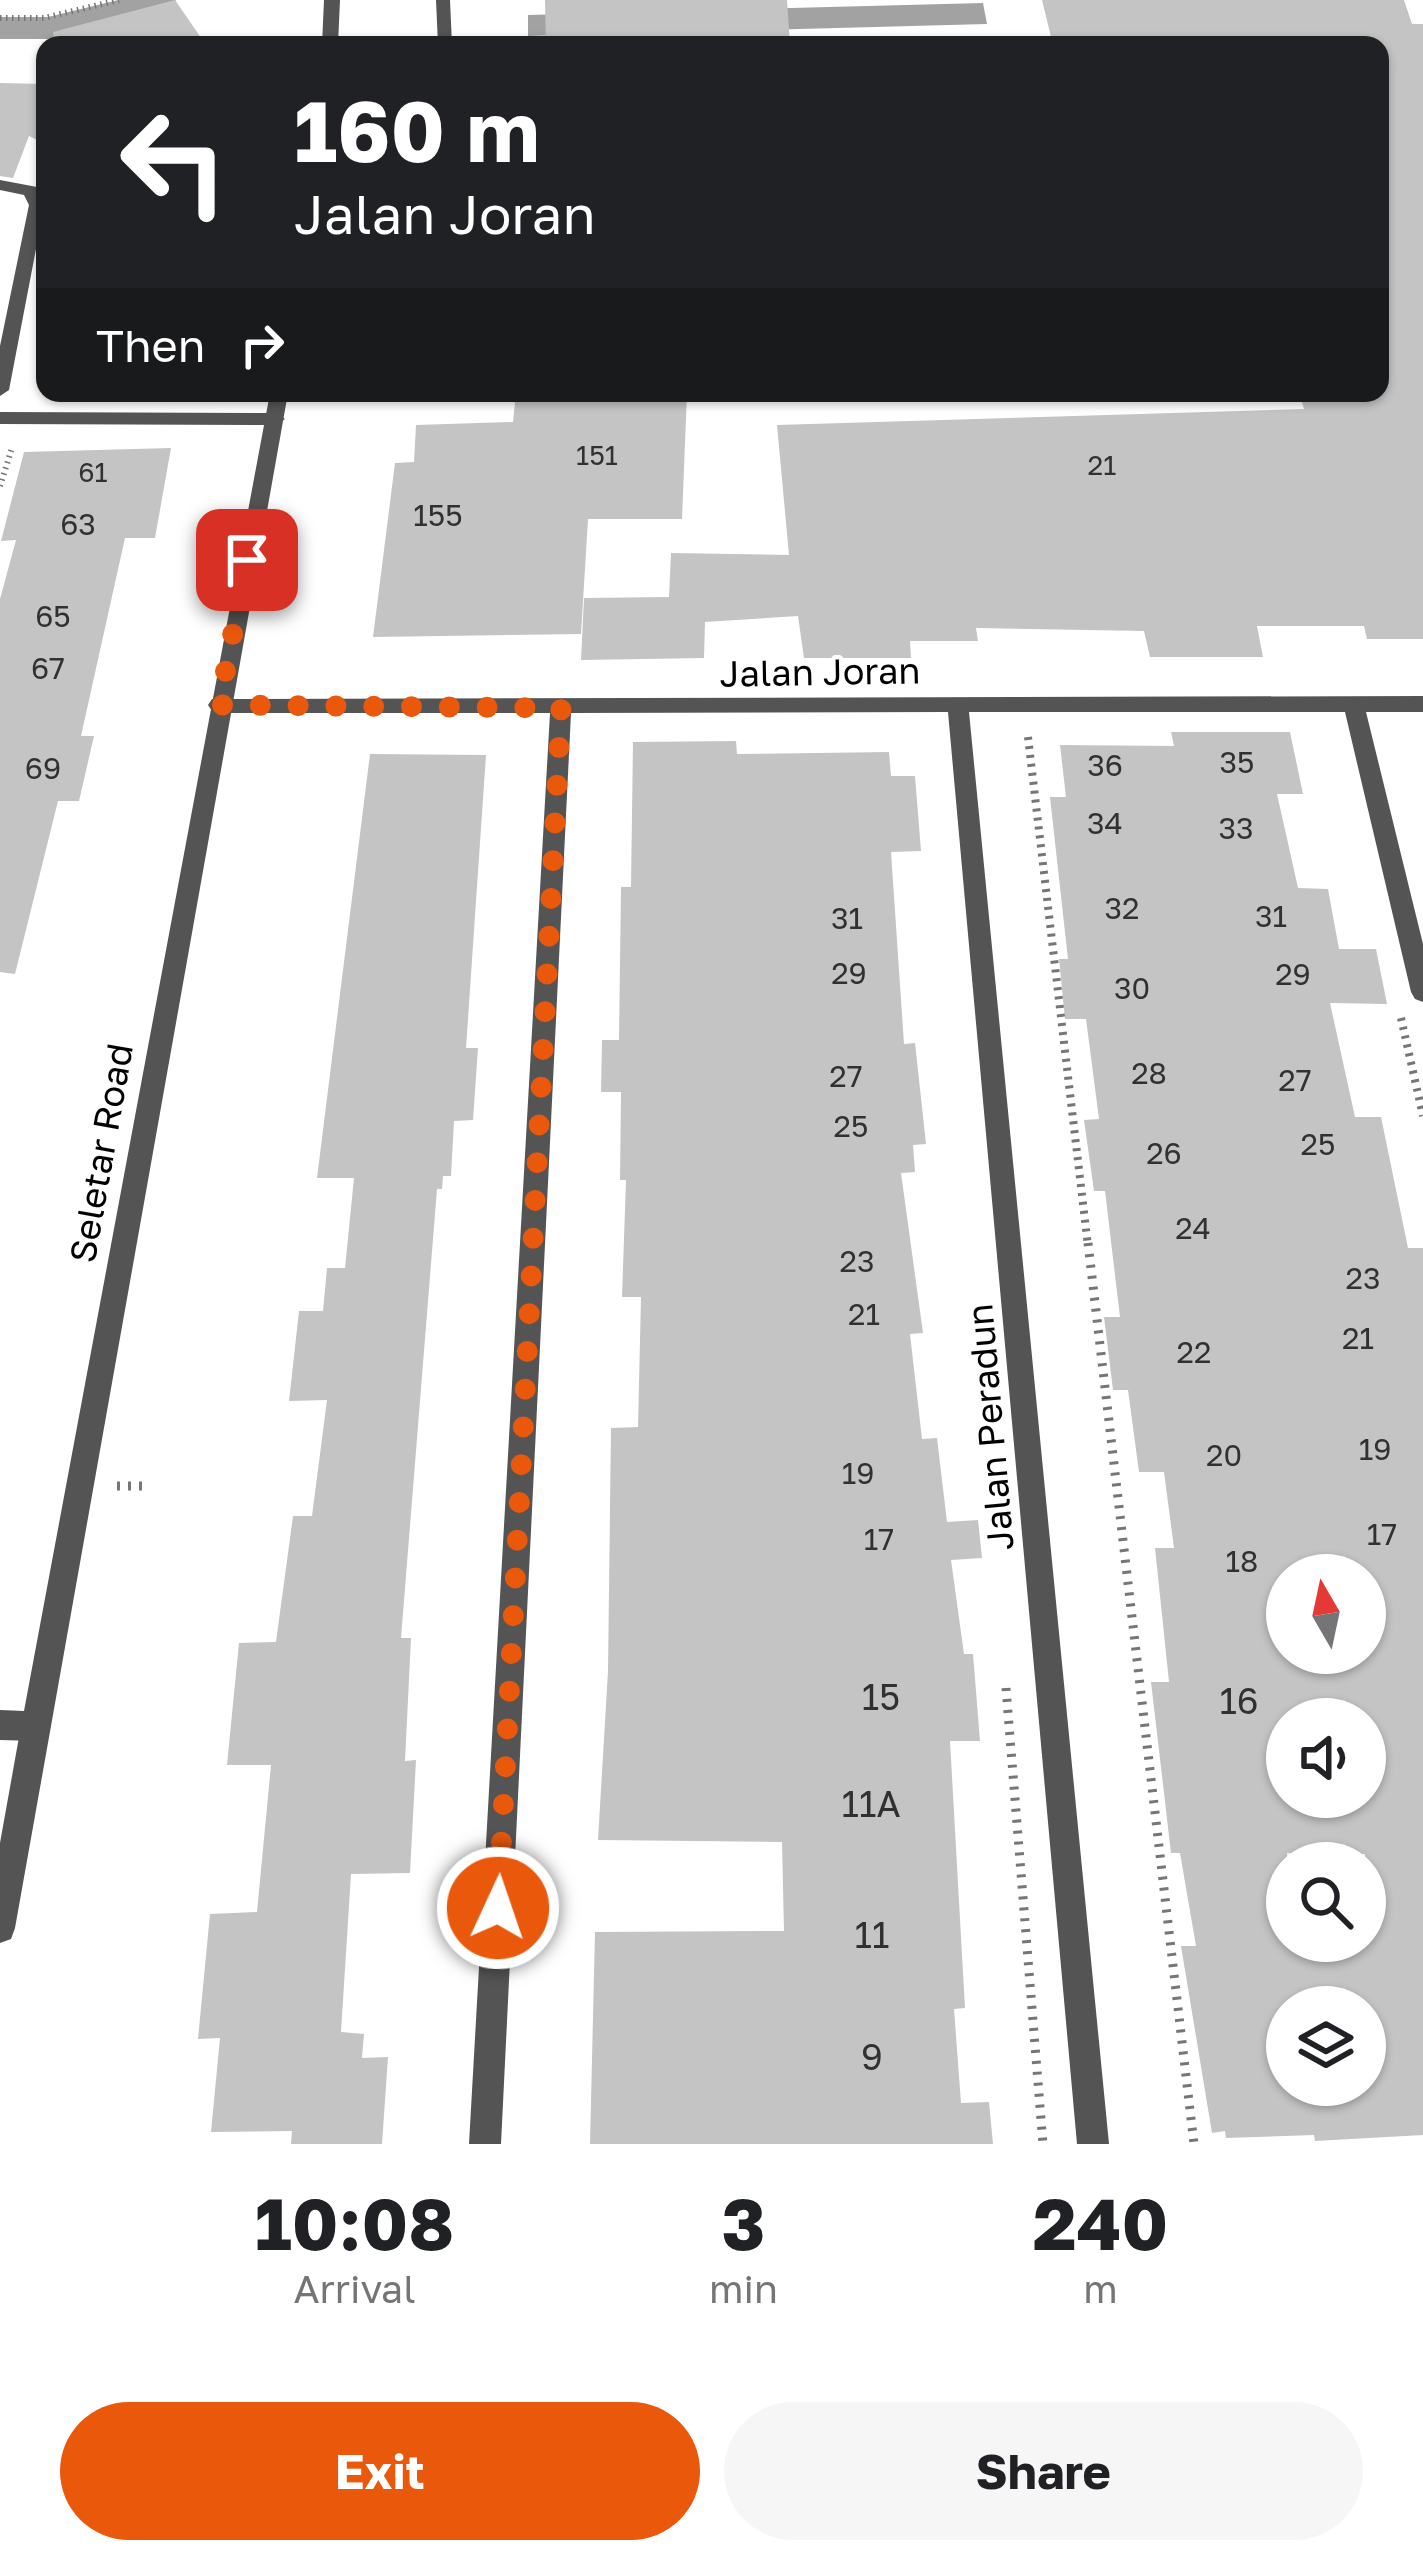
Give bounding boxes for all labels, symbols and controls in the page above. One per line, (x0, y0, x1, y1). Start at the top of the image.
text: 160 m (294, 80, 540, 180)
icon: left (96, 84, 252, 240)
text: Jalan Joran (294, 181, 596, 246)
icon: right (229, 312, 295, 378)
text: Then (96, 318, 205, 372)
house number: 151 (576, 439, 618, 471)
house number: 21 (1088, 449, 1116, 481)
house number: 61 (78, 456, 108, 488)
house number: 155 (413, 497, 463, 533)
house number: 63 (60, 506, 96, 542)
pin (196, 509, 298, 611)
icon: arrive (214, 527, 280, 593)
house number: 65 (35, 598, 71, 634)
street label: Jalan Joran (719, 648, 921, 695)
house number: 67 (31, 650, 65, 686)
house number: 35 (1220, 744, 1254, 780)
house number: 36 (1087, 747, 1123, 783)
house number: 69 (25, 750, 61, 786)
house number: 34 (1087, 805, 1123, 841)
house number: 33 (1218, 810, 1254, 846)
house number: 32 (1105, 890, 1139, 926)
house number: 31 (1255, 898, 1287, 934)
house number: 31 (831, 900, 863, 936)
house number: 29 (831, 955, 867, 991)
house number: 29 (1275, 956, 1311, 992)
house number: 30 (1114, 970, 1150, 1006)
street label: Seletar Road (60, 1040, 141, 1266)
house number: 28 (1131, 1055, 1167, 1091)
house number: 27 (829, 1058, 863, 1094)
house number: 27 (1278, 1062, 1312, 1098)
house number: 25 (834, 1108, 868, 1144)
house number: 25 (1301, 1126, 1335, 1162)
house number: 26 (1146, 1135, 1182, 1171)
house number: 24 (1175, 1210, 1211, 1246)
house number: 23 (840, 1243, 874, 1279)
house number: 23 (1346, 1260, 1380, 1296)
house number: 21 (848, 1296, 880, 1332)
street label: Jalan Peradun (957, 1302, 1022, 1552)
house number: 21 (1342, 1320, 1374, 1356)
house number: 22 (1177, 1334, 1211, 1370)
house number: 19 (1359, 1431, 1391, 1467)
house number: 20 (1206, 1437, 1242, 1473)
house number: 19 (842, 1455, 874, 1491)
house number: 17 (1367, 1516, 1397, 1552)
house number: 17 (864, 1521, 894, 1557)
house number: 18 (1226, 1543, 1258, 1579)
north arrow (1266, 1554, 1386, 1674)
map controls (1266, 1554, 1386, 2106)
house number: 15 (862, 1675, 900, 1718)
house number: 16 (1219, 1679, 1259, 1722)
button: sound (1266, 1698, 1386, 1818)
house number: 11A (841, 1782, 901, 1825)
button: search (1266, 1842, 1386, 1962)
position arrow (435, 1845, 561, 1971)
house number: 11 (855, 1913, 889, 1956)
button: layers (1266, 1986, 1386, 2106)
house number: 9 (861, 2035, 883, 2078)
text: 10:08 (255, 2179, 454, 2266)
text: 3 (722, 2179, 766, 2266)
text: 240 (1033, 2179, 1168, 2266)
text: Arrival (293, 2265, 416, 2312)
text: min (709, 2265, 778, 2312)
text: m (1083, 2265, 1118, 2312)
button: Exit (60, 2402, 700, 2540)
button: Share (724, 2402, 1363, 2540)

